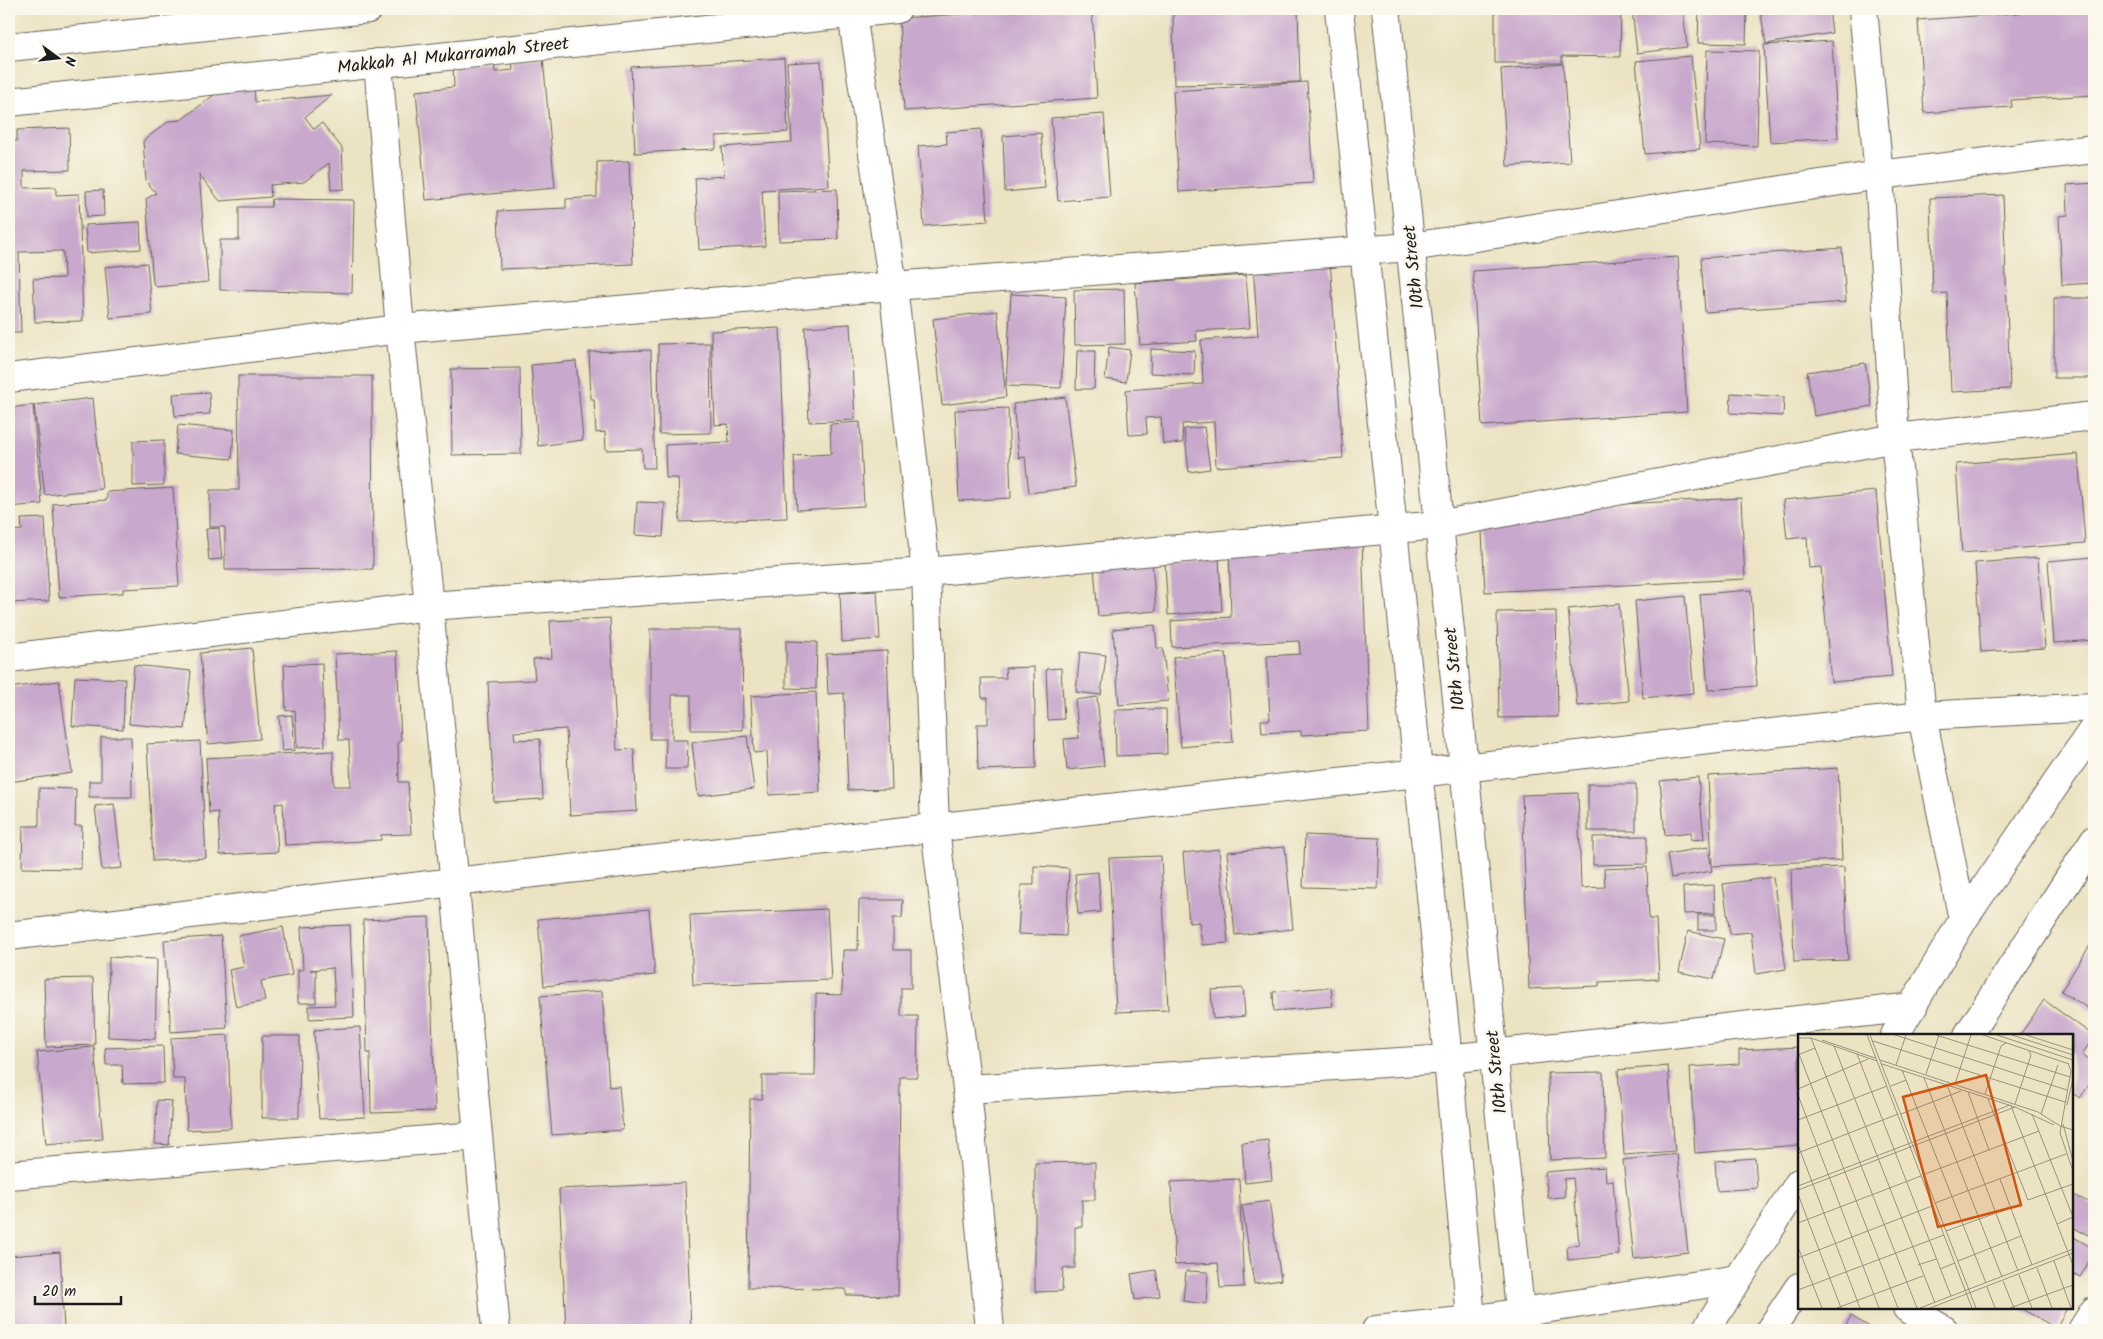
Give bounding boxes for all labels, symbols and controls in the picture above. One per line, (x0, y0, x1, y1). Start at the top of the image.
street label: Makkah Al Mukarramah Street (336, 30, 571, 83)
north arrow (32, 32, 82, 82)
text: N (58, 54, 81, 68)
street label: 10th Street (1396, 222, 1433, 310)
street label: 10th Street (1437, 624, 1474, 712)
street label: 10th Street (1479, 1027, 1516, 1115)
inset map (1798, 1034, 2073, 1309)
scale bar (35, 1274, 121, 1306)
text: 20 m (42, 1280, 76, 1304)

